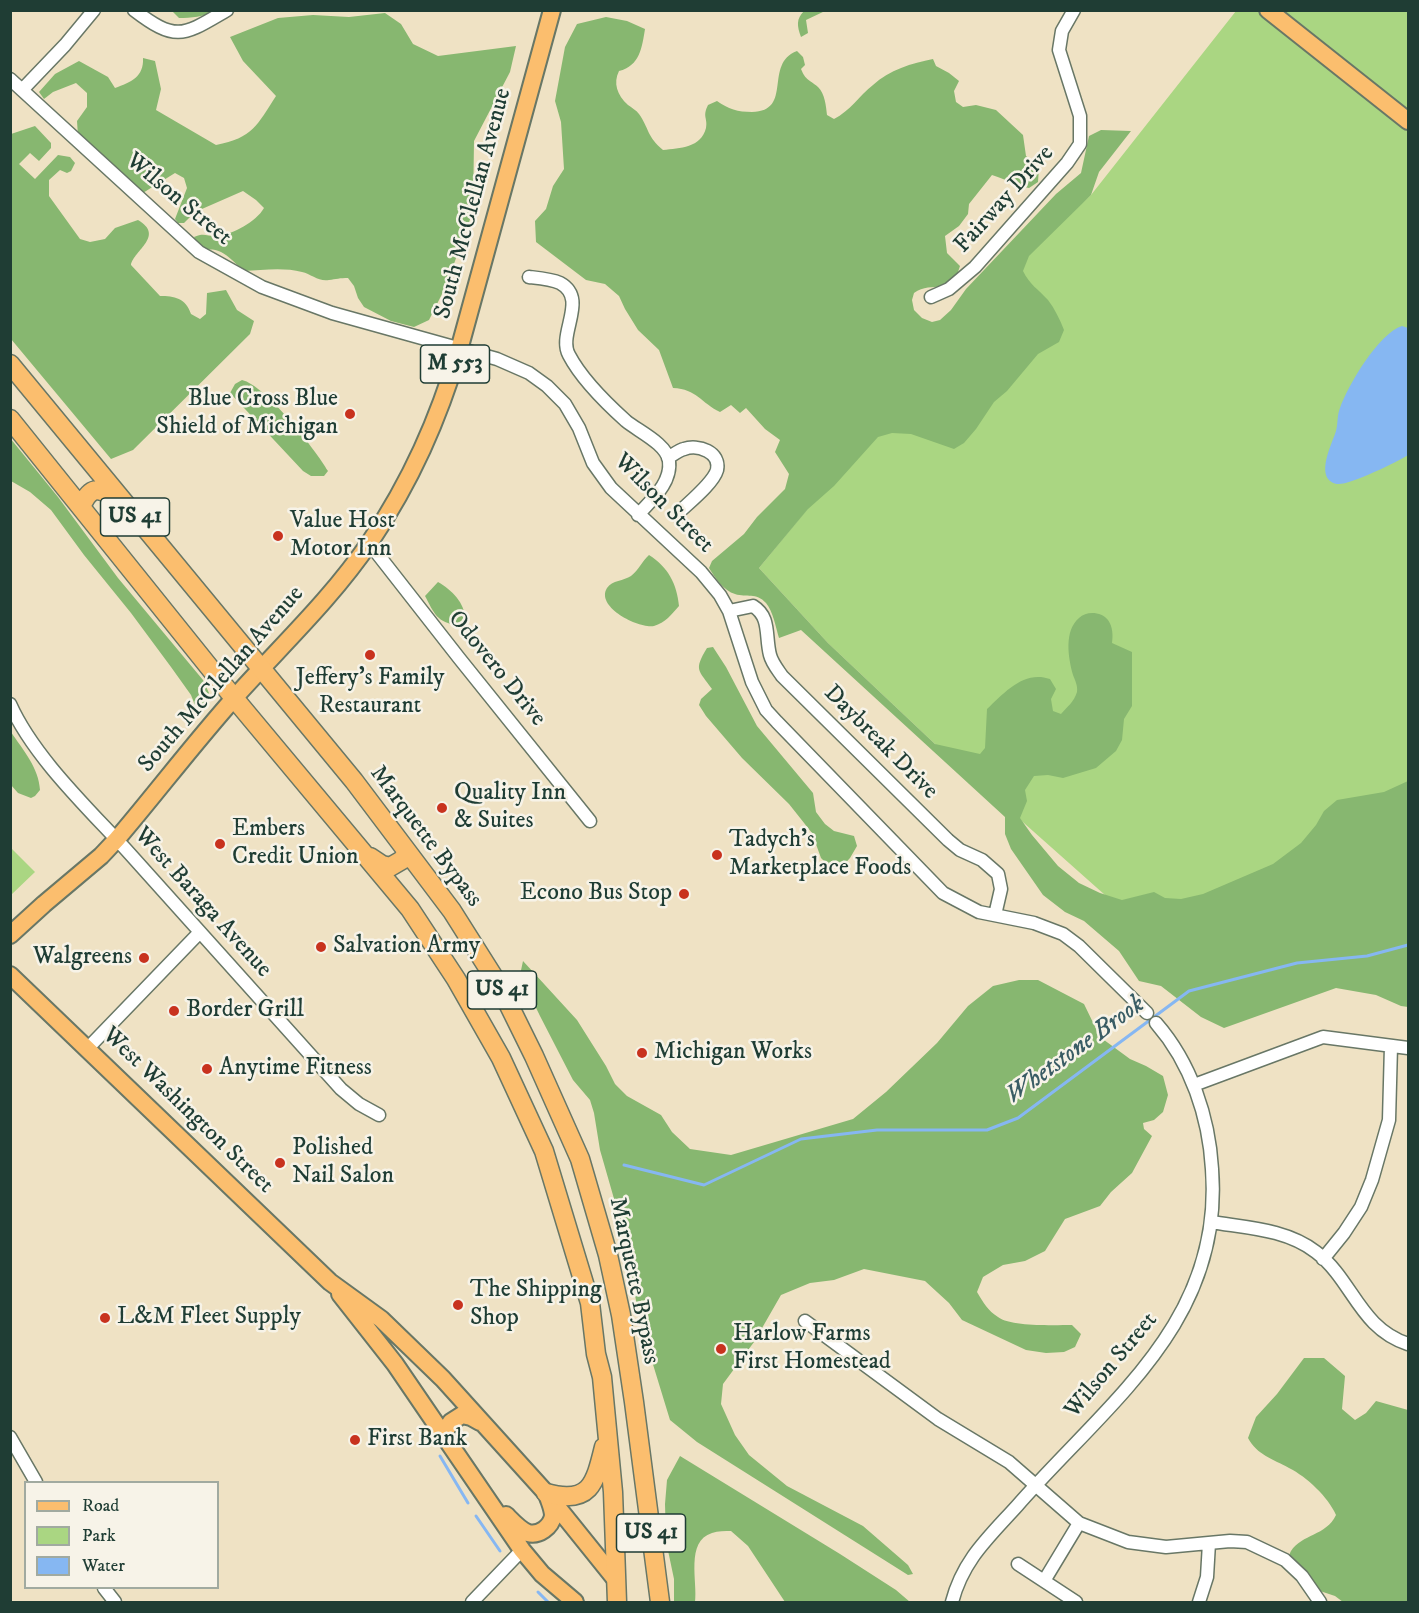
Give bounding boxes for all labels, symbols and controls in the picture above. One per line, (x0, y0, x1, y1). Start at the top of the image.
street label: South McClellan Avenue (429, 85, 519, 323)
street label: Fairway Drive (949, 140, 1061, 260)
street label: Wilson Street (119, 147, 237, 253)
road number: M 553 (420, 345, 490, 383)
place label: Blue Cross Blue Shield of Michigan (156, 386, 338, 442)
marker: Blue Cross Blue Shield of Michigan (343, 407, 357, 421)
street label: Wilson Street (607, 448, 719, 560)
road number: US 41 (100, 498, 170, 536)
place label: Value Host Motor Inn (290, 508, 395, 564)
marker: Value Host Motor Inn (271, 529, 285, 543)
street label: South McClellan Avenue (133, 581, 311, 779)
street label: Odovero Drive (441, 605, 551, 733)
marker: Jeffery's Family Restaurant (363, 648, 377, 662)
place label: Jeffery's Family Restaurant (296, 665, 444, 721)
street label: Daybreak Drive (817, 680, 943, 806)
street label: Marquette Bypass (362, 761, 488, 913)
place label: Quality Inn & Suites (454, 780, 566, 836)
marker: Quality Inn & Suites (435, 801, 449, 815)
place label: Embers Credit Union (232, 816, 359, 872)
street label: West Baraga Avenue (127, 822, 277, 984)
place label: Tadych's Marketplace Foods (729, 827, 911, 883)
marker: Embers Credit Union (213, 837, 227, 851)
marker: Tadych's Marketplace Foods (710, 848, 724, 862)
place label: Econo Bus Stop (520, 880, 672, 908)
marker: Econo Bus Stop (677, 887, 691, 901)
place label: Salvation Army (333, 933, 480, 961)
marker: Salvation Army (314, 940, 328, 954)
place label: Walgreens (33, 944, 132, 972)
marker: Walgreens (137, 951, 151, 965)
road number: US 41 (468, 971, 536, 1009)
water label: Whetstone Brook (1000, 990, 1152, 1112)
place label: Border Grill (186, 997, 304, 1025)
marker: Border Grill (167, 1004, 181, 1018)
street label: West Washington Street (95, 1022, 279, 1200)
place label: Michigan Works (654, 1039, 812, 1067)
marker: Michigan Works (635, 1046, 649, 1060)
place label: Anytime Fitness (219, 1055, 372, 1083)
marker: Anytime Fitness (200, 1062, 214, 1076)
place label: Polished Nail Salon (292, 1135, 394, 1191)
marker: Polished Nail Salon (273, 1156, 287, 1170)
street label: Marquette Bypass (601, 1195, 665, 1367)
place label: The Shipping Shop (470, 1277, 602, 1333)
marker: The Shipping Shop (451, 1298, 465, 1312)
place label: L&M Fleet Supply (117, 1304, 301, 1332)
street label: Wilson Street (1059, 1307, 1165, 1425)
marker: L&M Fleet Supply (98, 1311, 112, 1325)
place label: Harlow Farms First Homestead (733, 1321, 891, 1377)
marker: Harlow Farms First Homestead (714, 1342, 728, 1356)
place label: First Bank (367, 1426, 467, 1454)
marker: First Bank (348, 1433, 362, 1447)
legend (24, 1481, 219, 1589)
text: Road (82, 1495, 119, 1517)
road number: US 41 (616, 1514, 686, 1552)
text: Park (82, 1525, 116, 1547)
text: Water (82, 1555, 125, 1577)

